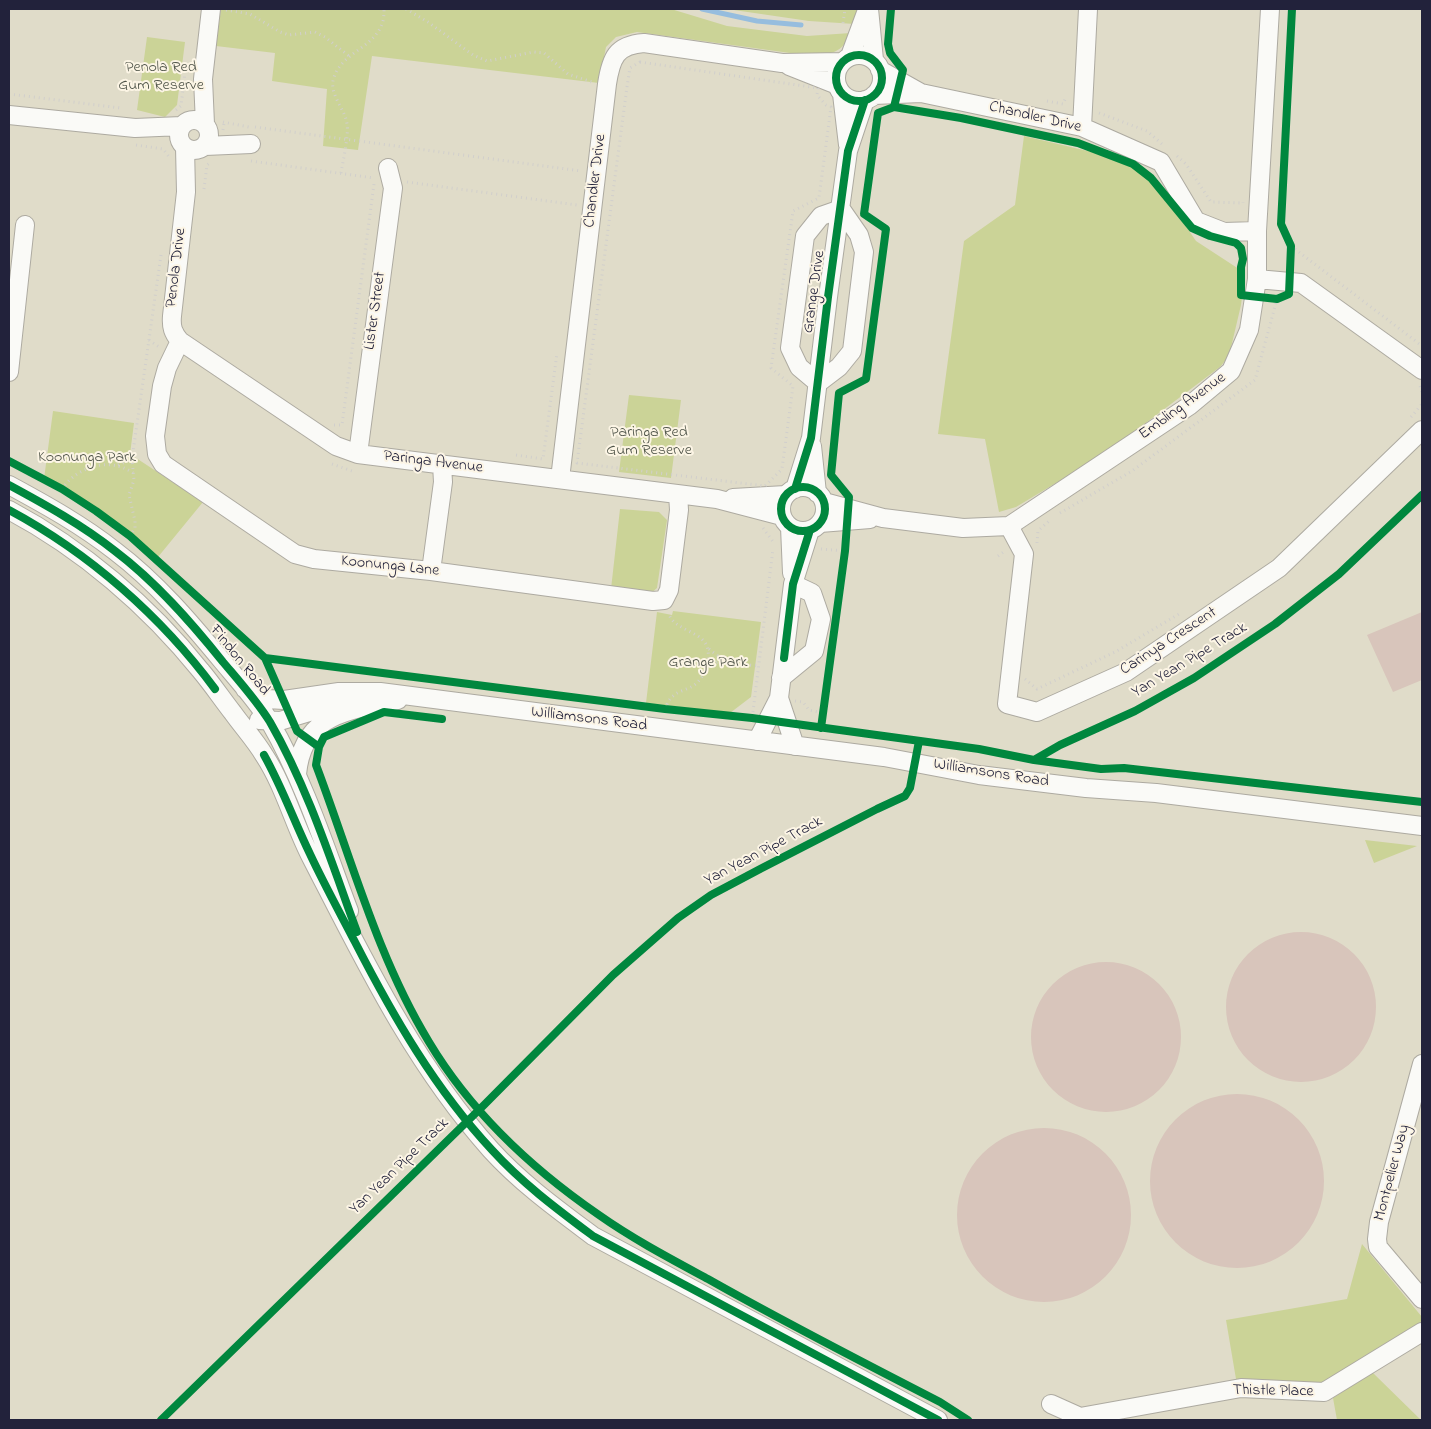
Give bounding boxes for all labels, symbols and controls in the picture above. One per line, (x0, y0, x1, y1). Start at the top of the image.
park label: Penola Red Gum Reserve (118, 58, 204, 96)
street label: Chandler Drive (987, 98, 1083, 138)
street label: Chandler Drive (581, 133, 611, 229)
street label: Penola Drive (163, 227, 191, 309)
street label: Grange Drive (800, 249, 830, 335)
street label: Lister Street (361, 271, 391, 351)
street label: Embling Avenue (1136, 369, 1230, 445)
park label: Paringa Red Gum Reserve (606, 423, 692, 461)
street label: Paringa Avenue (382, 447, 484, 479)
park label: Koonunga Park (38, 448, 136, 468)
street label: Koonunga Lane (340, 552, 440, 582)
street label: Carinya Crescent (1117, 604, 1221, 680)
street label: Yan Yean Pipe Track (1129, 619, 1251, 703)
street label: Findon Road (205, 622, 273, 700)
park label: Grange Park (669, 653, 747, 673)
street label: Williamsons Road (530, 703, 648, 737)
street label: Williamsons Road (932, 755, 1050, 793)
street label: Yan Yean Pipe Track (702, 813, 826, 891)
street label: Yan Yean Pipe Track (346, 1115, 454, 1219)
street label: Montpelier Way (1371, 1123, 1415, 1223)
street label: Thistle Place (1232, 1382, 1314, 1402)

